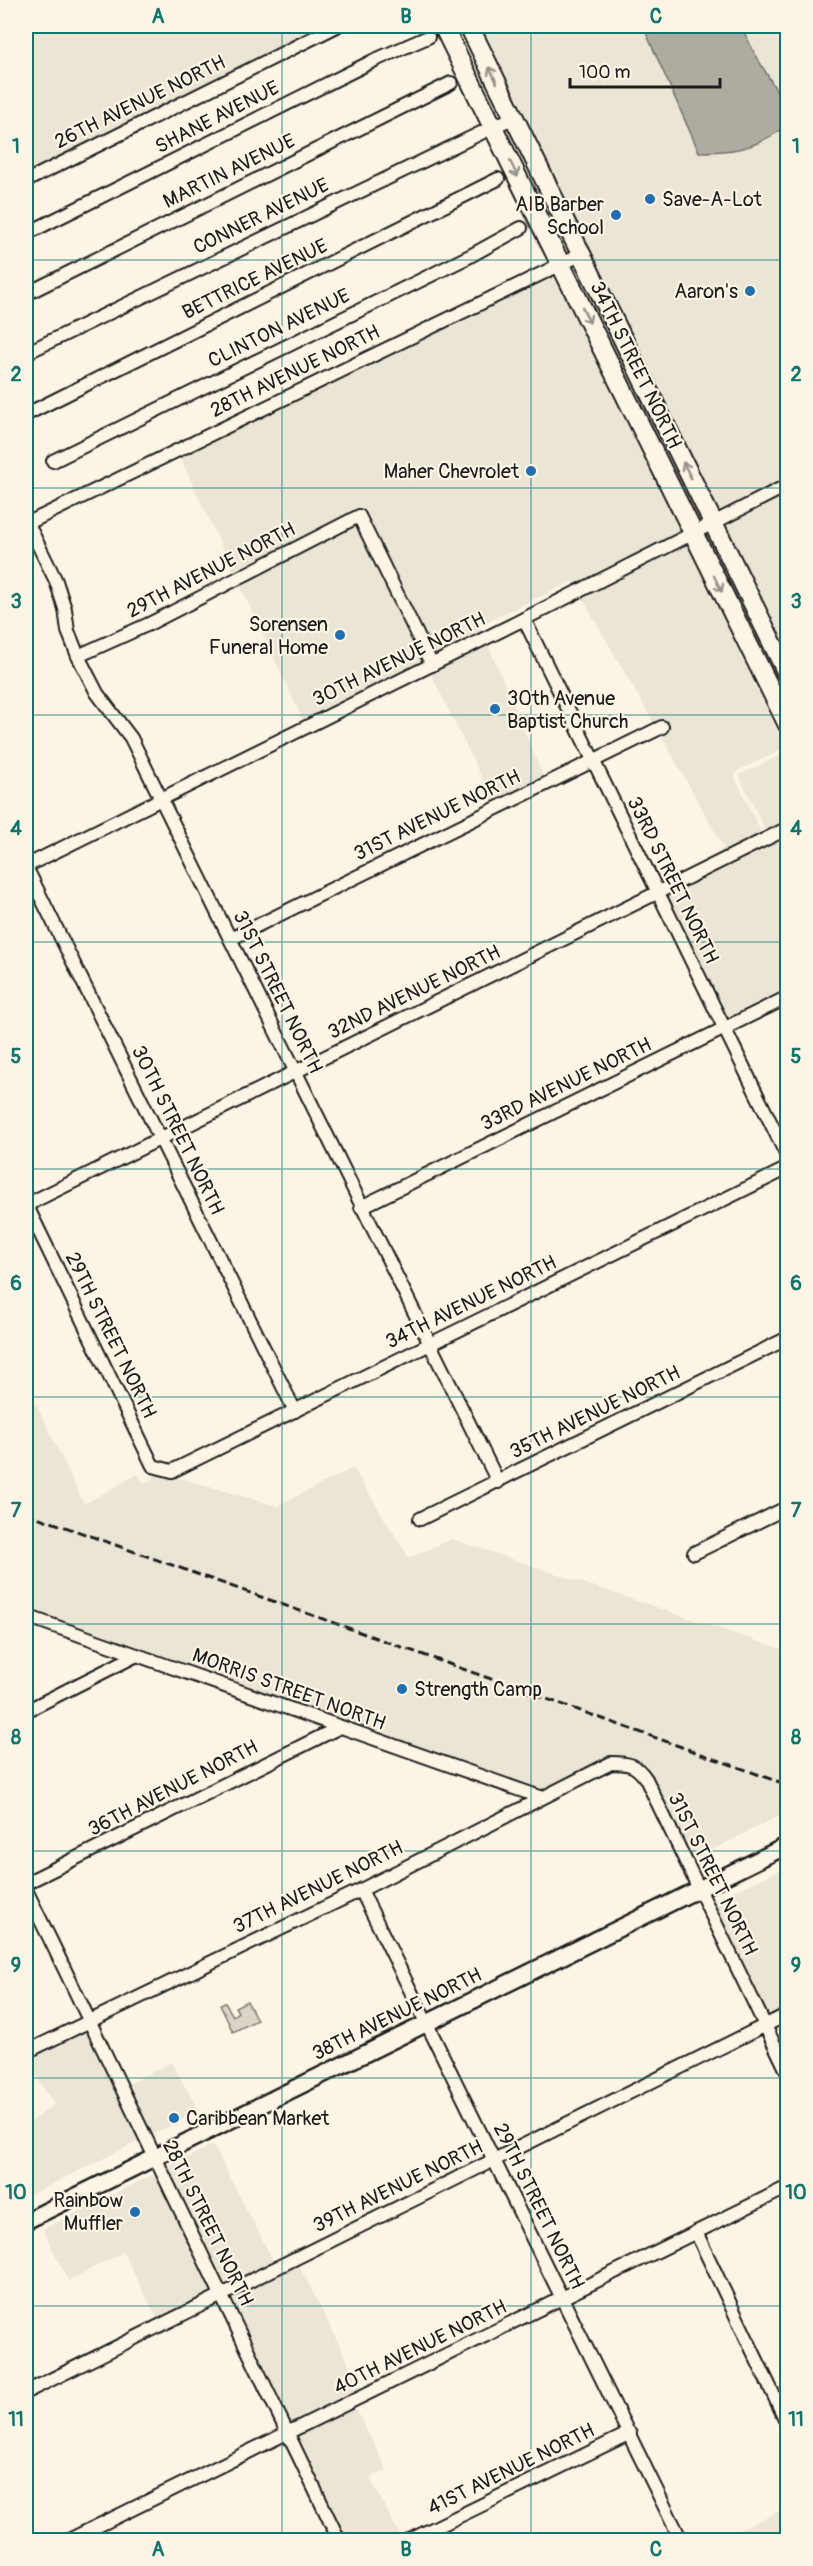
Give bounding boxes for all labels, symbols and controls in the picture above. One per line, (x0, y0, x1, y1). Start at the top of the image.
text: A (152, 4, 165, 29)
text: B (400, 4, 412, 29)
text: C (650, 4, 662, 29)
street label: 26TH AVENUE NORTH (50, 50, 230, 154)
scale bar (570, 51, 720, 89)
text: 100 m (579, 61, 631, 84)
one-way arrow (487, 66, 498, 84)
street label: SHANE AVENUE (151, 75, 283, 159)
street label: MARTIN AVENUE (159, 128, 299, 214)
text: 1 (12, 134, 20, 159)
text: 1 (792, 134, 800, 159)
one-way arrow (509, 159, 520, 177)
street label: CONNER AVENUE (189, 172, 333, 260)
place label: Save-A-Lot (662, 187, 763, 212)
place label: AIB Barber School (515, 192, 604, 240)
marker: Save-A-Lot (643, 192, 657, 206)
marker: AIB Barber School (609, 208, 623, 222)
street label: BETTRICE AVENUE (178, 233, 332, 325)
street label: 34TH STREET NORTH (585, 277, 687, 453)
place label: Aaron's (674, 279, 738, 304)
street label: CLINTON AVENUE (204, 283, 354, 373)
marker: Aaron's (743, 284, 757, 298)
one-way arrow (581, 306, 593, 324)
street label: 28TH AVENUE NORTH (206, 319, 384, 423)
text: 2 (10, 362, 22, 387)
text: 2 (790, 362, 802, 387)
place label: Maher Chevrolet (384, 459, 520, 484)
one-way arrow (681, 461, 693, 479)
marker: Maher Chevrolet (524, 464, 538, 478)
street label: 29TH AVENUE NORTH (123, 517, 299, 623)
one-way arrow (713, 575, 725, 593)
text: 3 (10, 589, 22, 614)
text: 3 (790, 589, 802, 614)
street label: 30TH AVENUE NORTH (309, 606, 489, 712)
place label: Sorensen Funeral Home (209, 612, 328, 660)
marker: Sorensen Funeral Home (333, 628, 347, 642)
place label: 30th Avenue Baptist Church (507, 686, 628, 734)
marker: 30th Avenue Baptist Church (488, 702, 502, 716)
street label: 31ST AVENUE NORTH (350, 764, 524, 866)
street label: 33RD STREET NORTH (622, 792, 724, 968)
text: 4 (10, 816, 22, 841)
text: 4 (790, 816, 802, 841)
street label: 31ST STREET NORTH (228, 906, 328, 1078)
street label: 32ND AVENUE NORTH (324, 939, 504, 1045)
street label: 33RD AVENUE NORTH (476, 1032, 656, 1136)
street label: 30TH STREET NORTH (126, 1041, 230, 1219)
text: 5 (11, 1044, 22, 1069)
text: 5 (791, 1044, 802, 1069)
street label: 29TH STREET NORTH (60, 1248, 162, 1422)
street label: 34TH AVENUE NORTH (381, 1250, 561, 1354)
text: 6 (10, 1271, 22, 1296)
text: 6 (790, 1271, 802, 1296)
street label: 35TH AVENUE NORTH (506, 1360, 684, 1464)
text: 7 (11, 1498, 22, 1523)
text: 7 (791, 1498, 802, 1523)
street label: MORRIS STREET NORTH (189, 1642, 389, 1736)
place label: Strength Camp (414, 1677, 542, 1702)
marker: Strength Camp (395, 1682, 409, 1696)
text: 8 (11, 1725, 21, 1750)
text: 8 (791, 1725, 801, 1750)
street label: 36TH AVENUE NORTH (84, 1734, 262, 1842)
street label: 31ST STREET NORTH (663, 1788, 763, 1960)
street label: 37TH AVENUE NORTH (229, 1835, 407, 1939)
text: 9 (11, 1953, 21, 1978)
text: 9 (791, 1953, 801, 1978)
street label: 38TH AVENUE NORTH (308, 1962, 486, 2066)
place label: Caribbean Market (186, 2106, 330, 2131)
marker: Caribbean Market (167, 2111, 181, 2125)
street label: 29TH STREET NORTH (488, 2119, 590, 2293)
street label: 39TH AVENUE NORTH (309, 2134, 487, 2238)
street label: 28TH STREET NORTH (157, 2136, 259, 2310)
text: 10 (5, 2180, 27, 2205)
text: 10 (785, 2180, 807, 2205)
place label: Rainbow Muffler (54, 2188, 123, 2236)
marker: Rainbow Muffler (128, 2205, 142, 2219)
street label: 40TH AVENUE NORTH (329, 2294, 511, 2400)
text: 11 (8, 2407, 24, 2432)
text: 11 (788, 2407, 804, 2432)
street label: 41ST AVENUE NORTH (423, 2418, 599, 2520)
text: A (152, 2537, 165, 2562)
text: B (400, 2537, 412, 2562)
text: C (650, 2537, 662, 2562)

